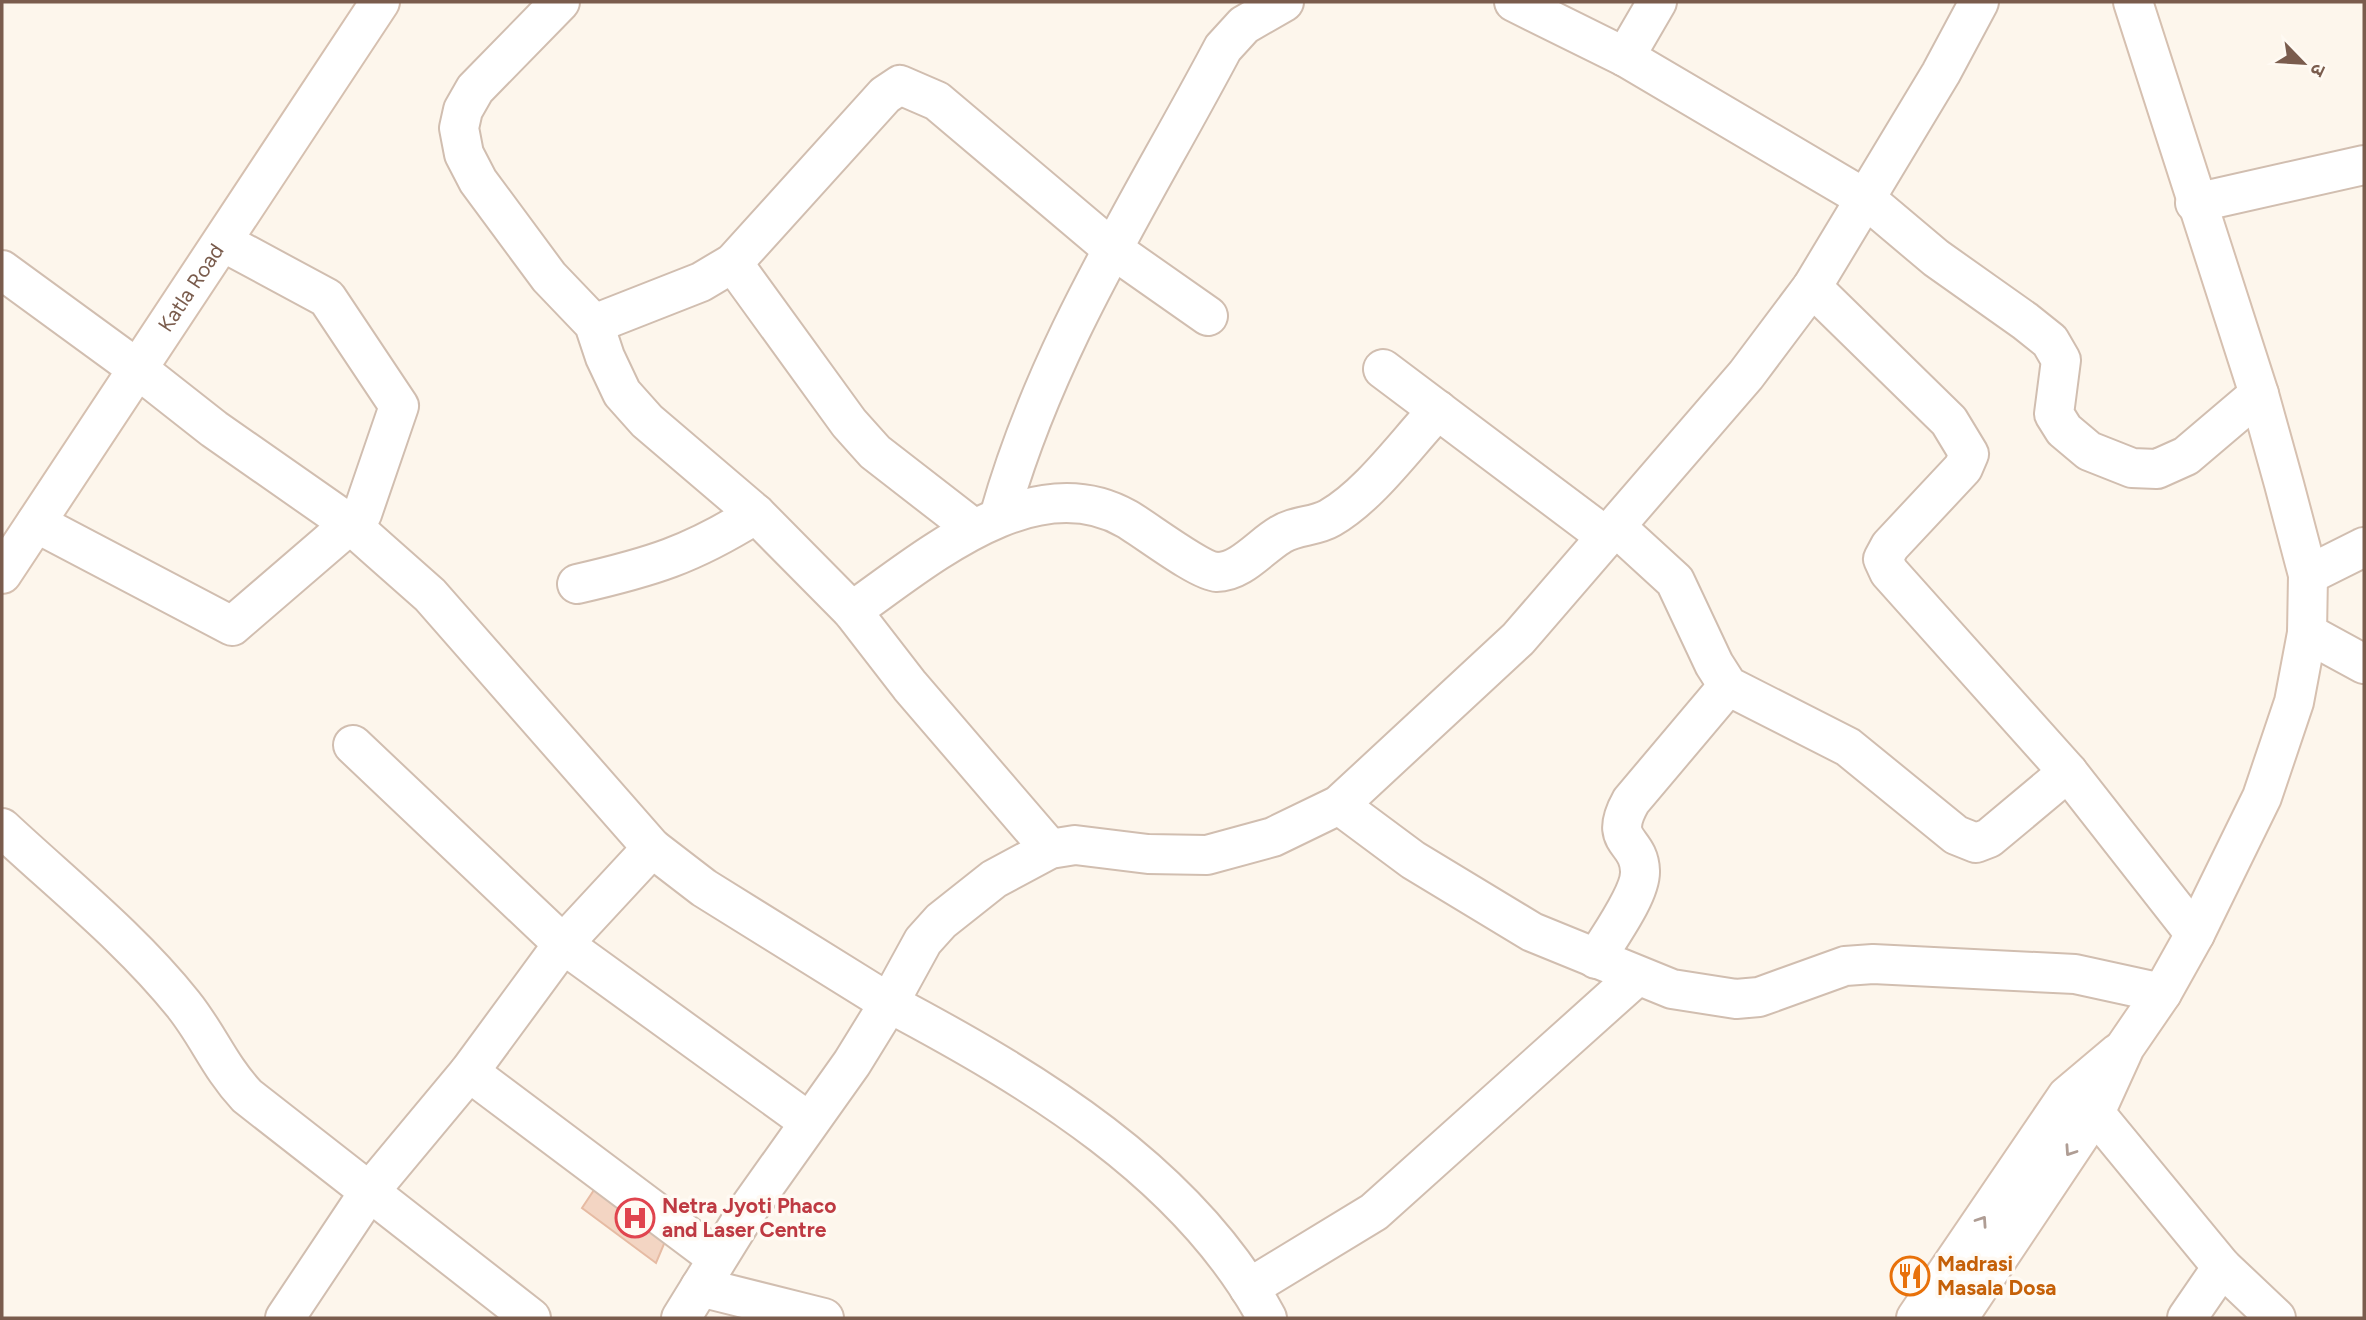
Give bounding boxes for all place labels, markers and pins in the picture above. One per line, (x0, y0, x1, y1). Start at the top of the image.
place label: Netra Jyoti Phaco and Laser Centre (662, 1193, 836, 1242)
hospital icon: Netra Jyoti Phaco and Laser Centre (614, 1197, 656, 1239)
place label: Madrasi Masala Dosa (1937, 1251, 2056, 1300)
restaurant icon: Madrasi Masala Dosa (1889, 1255, 1931, 1297)

